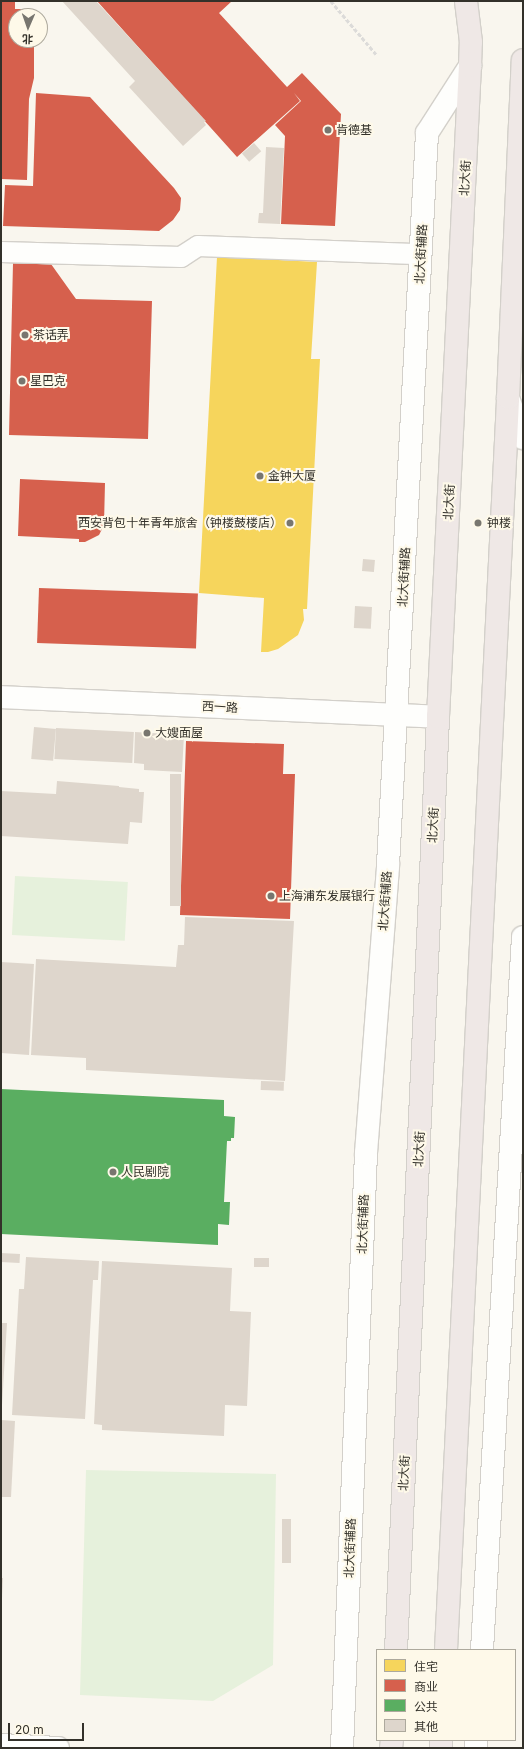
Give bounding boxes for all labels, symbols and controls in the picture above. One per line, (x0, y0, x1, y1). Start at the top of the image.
north arrow (8, 8, 48, 48)
text: 北 (22, 32, 33, 46)
place label: 肯德基 (336, 123, 372, 137)
marker: 肯德基 (323, 125, 333, 135)
street label: 北大街 (457, 160, 473, 196)
street label: 北大街辅路 (412, 224, 430, 284)
place label: 茶话弄 (33, 328, 69, 342)
marker: 茶话弄 (20, 330, 30, 340)
place label: 星巴克 (30, 374, 66, 388)
marker: 星巴克 (17, 376, 27, 386)
place label: 金钟大厦 (268, 469, 316, 483)
marker: 金钟大厦 (255, 471, 265, 481)
street label: 北大街 (441, 484, 457, 520)
place label: 西安背包十年青年旅舍（钟楼鼓楼店） (78, 516, 282, 530)
place label: 钟楼 (487, 516, 511, 530)
marker: 钟楼 (472, 517, 484, 529)
marker: 西安背包十年青年旅舍（钟楼鼓楼店） (285, 518, 295, 528)
street label: 北大街辅路 (395, 547, 413, 607)
street label: 西一路 (202, 699, 238, 715)
place label: 大嫂面屋 (155, 726, 203, 740)
marker: 大嫂面屋 (142, 728, 152, 738)
street label: 北大街 (425, 807, 441, 843)
street label: 北大街辅路 (376, 871, 394, 931)
place label: 上海浦东发展银行 (279, 889, 375, 903)
marker: 上海浦东发展银行 (266, 891, 276, 901)
street label: 北大街 (411, 1131, 427, 1167)
place label: 人民剧院 (121, 1165, 169, 1179)
marker: 人民剧院 (108, 1167, 118, 1177)
street label: 北大街辅路 (355, 1194, 371, 1254)
street label: 北大街 (396, 1455, 412, 1491)
street label: 北大街辅路 (342, 1518, 358, 1578)
legend (376, 1649, 516, 1741)
text: 住宅 (414, 1659, 438, 1674)
text: 商业 (414, 1679, 438, 1694)
text: 公共 (414, 1699, 438, 1714)
scale bar (10, 1715, 86, 1741)
text: 其他 (414, 1719, 438, 1734)
text: 20 m (15, 1722, 44, 1737)

